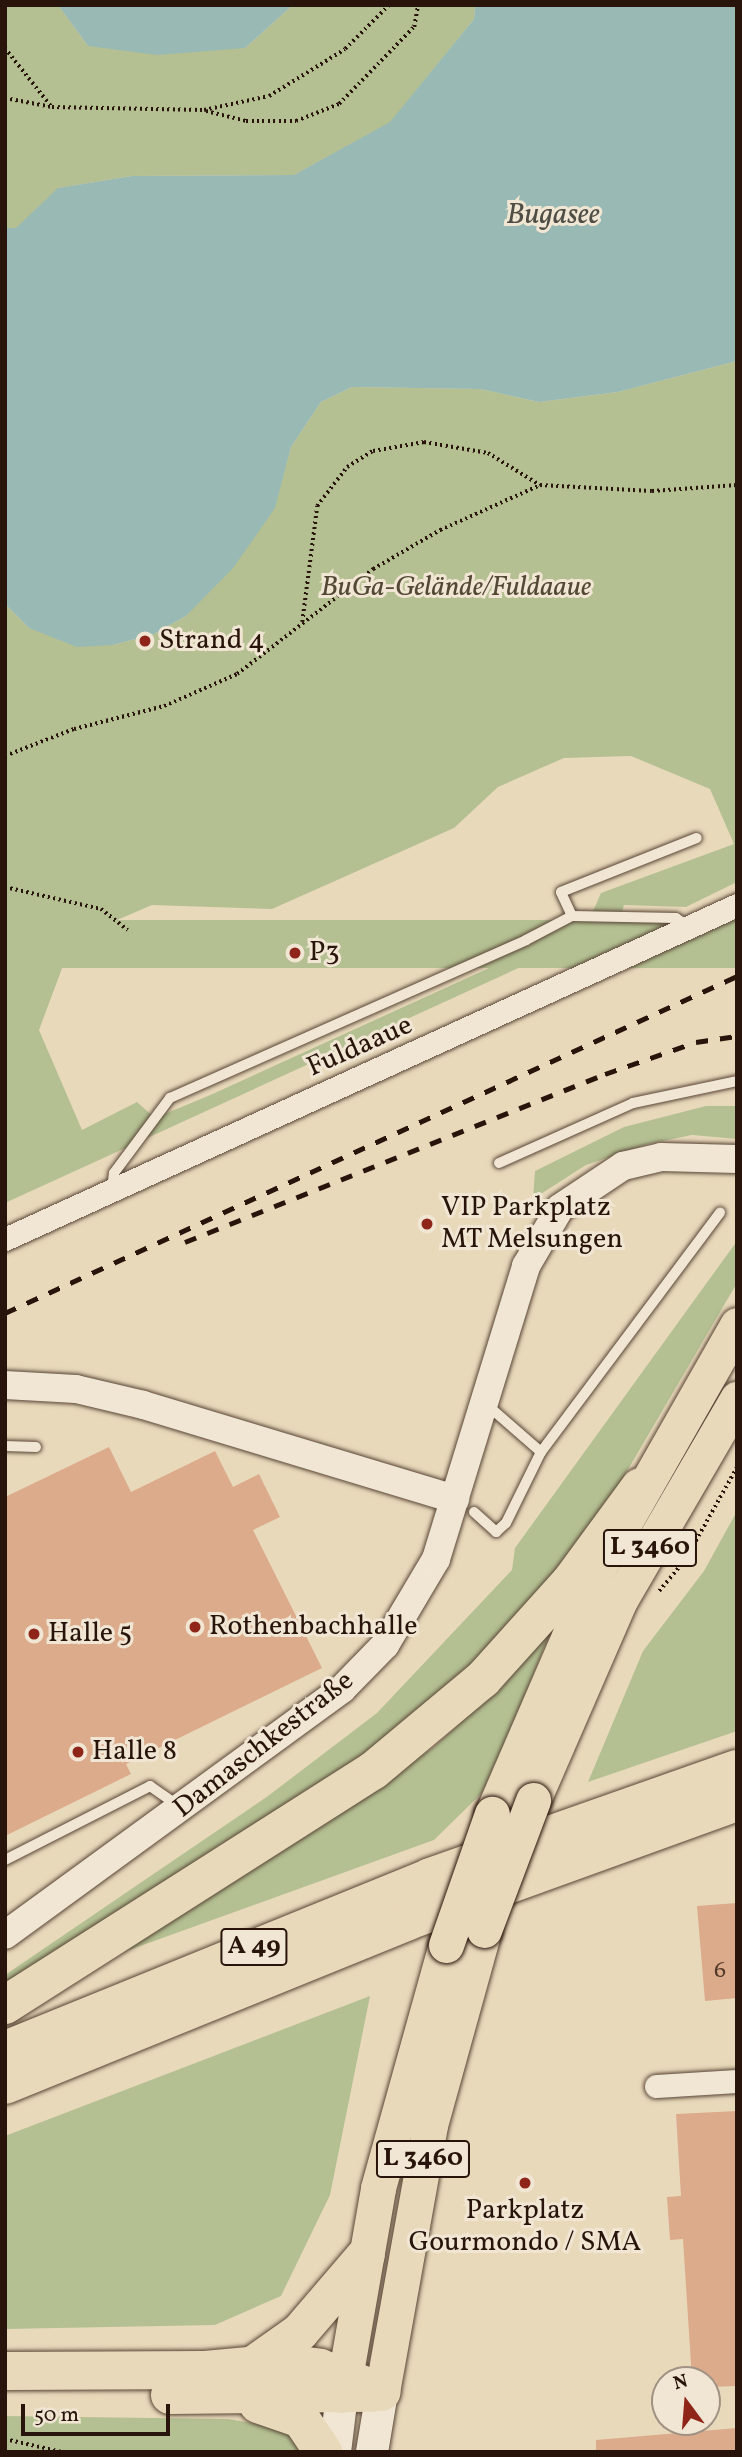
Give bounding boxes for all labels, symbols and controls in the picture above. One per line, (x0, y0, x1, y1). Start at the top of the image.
water label: Bugasee (506, 197, 600, 233)
park label: BuGa-Gelände/Fuldaaue (321, 571, 591, 605)
place label: Strand 4 (159, 624, 265, 658)
marker: Strand 4 (137, 633, 153, 649)
place label: P3 (309, 936, 340, 970)
marker: P3 (287, 945, 303, 961)
street label: Fuldaaue (302, 1009, 418, 1085)
place label: VIP Parkplatz MT Melsungen (441, 1191, 624, 1257)
marker: VIP Parkplatz MT Melsungen (419, 1216, 435, 1232)
road number: L 3460 (603, 1526, 697, 1570)
place label: Rothenbachhalle (209, 1610, 417, 1644)
place label: Halle 5 (48, 1617, 132, 1651)
marker: Rothenbachhalle (187, 1619, 203, 1635)
marker: Halle 5 (26, 1626, 42, 1642)
street label: Damaschkestraße (167, 1664, 361, 1826)
place label: Halle 8 (92, 1735, 177, 1769)
marker: Halle 8 (70, 1744, 86, 1760)
road number: A 49 (219, 1924, 289, 1970)
house number: 6 (714, 1958, 726, 1986)
road number: L 3460 (376, 2136, 470, 2182)
marker: Parkplatz Gourmondo / SMA (517, 2175, 533, 2191)
place label: Parkplatz Gourmondo / SMA (409, 2194, 641, 2260)
north arrow (651, 2366, 721, 2436)
text: N (671, 2368, 691, 2397)
scale bar (24, 2390, 173, 2434)
text: 50 m (34, 2401, 79, 2430)

